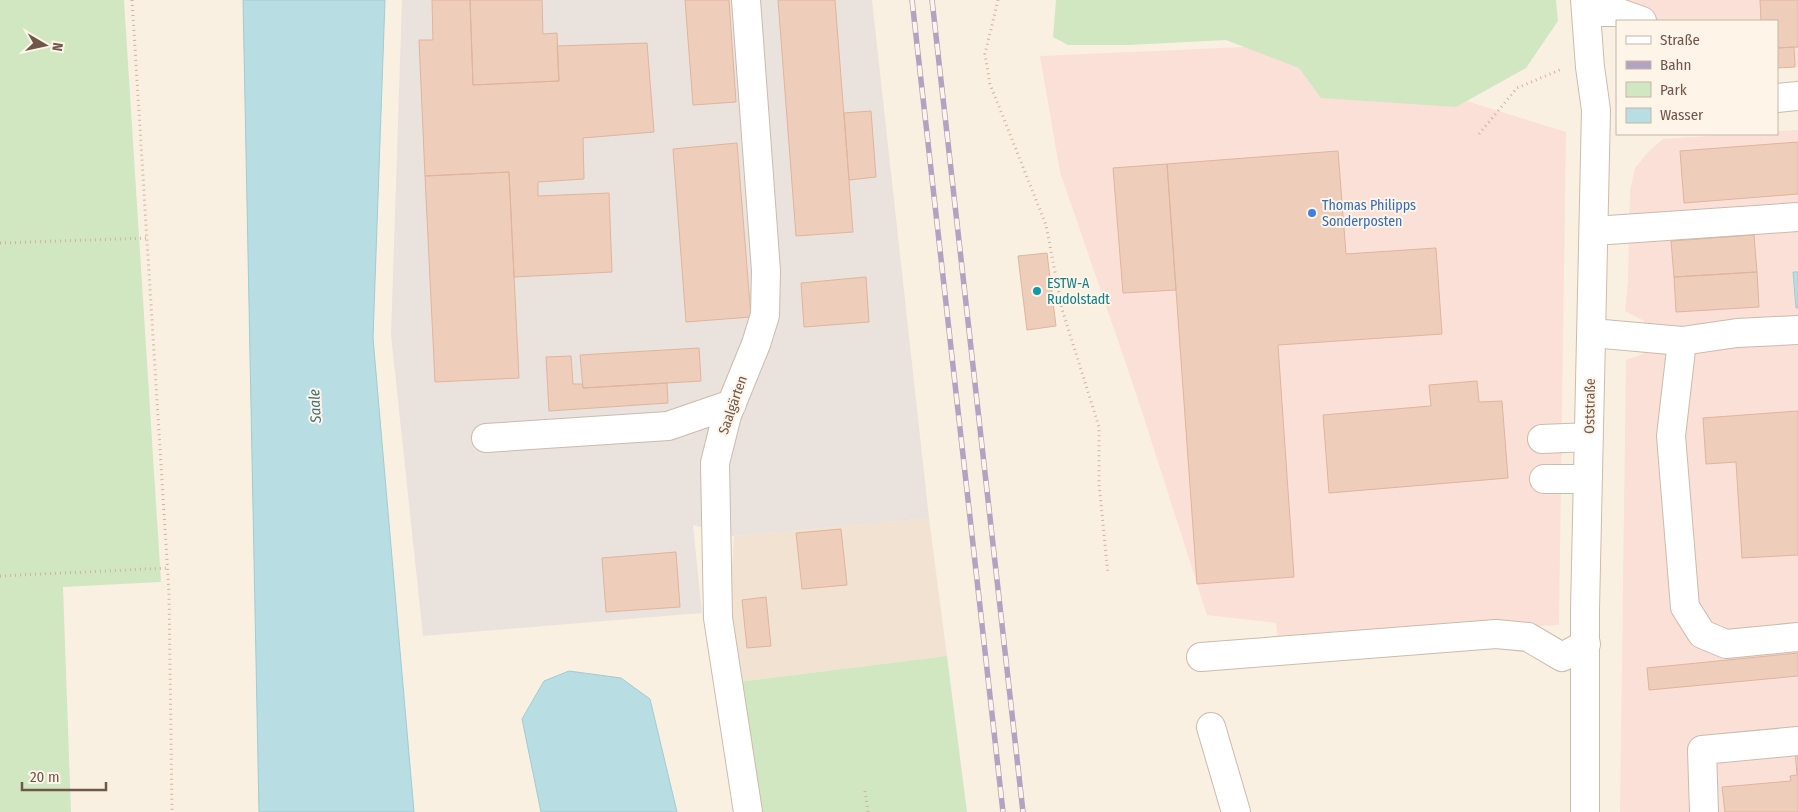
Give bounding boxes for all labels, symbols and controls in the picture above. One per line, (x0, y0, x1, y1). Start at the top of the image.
north arrow (20, 20, 70, 70)
legend (1616, 20, 1778, 135)
text: Straße (1660, 31, 1700, 49)
text: N (48, 41, 66, 52)
text: Bahn (1660, 56, 1691, 74)
text: Park (1660, 81, 1687, 99)
text: Wasser (1660, 106, 1704, 124)
place label: Thomas Philipps Sonderposten (1322, 197, 1416, 230)
marker: Thomas Philipps Sonderposten (1306, 207, 1318, 219)
place label: ESTW-A Rudolstadt (1047, 275, 1110, 308)
marker: ESTW-A Rudolstadt (1031, 285, 1043, 297)
street label: Saalgärten (715, 373, 751, 437)
street label: Oststraße (1581, 378, 1599, 434)
water label: Saale (305, 389, 325, 424)
scale bar (22, 760, 106, 792)
text: 20 m (30, 768, 60, 786)

